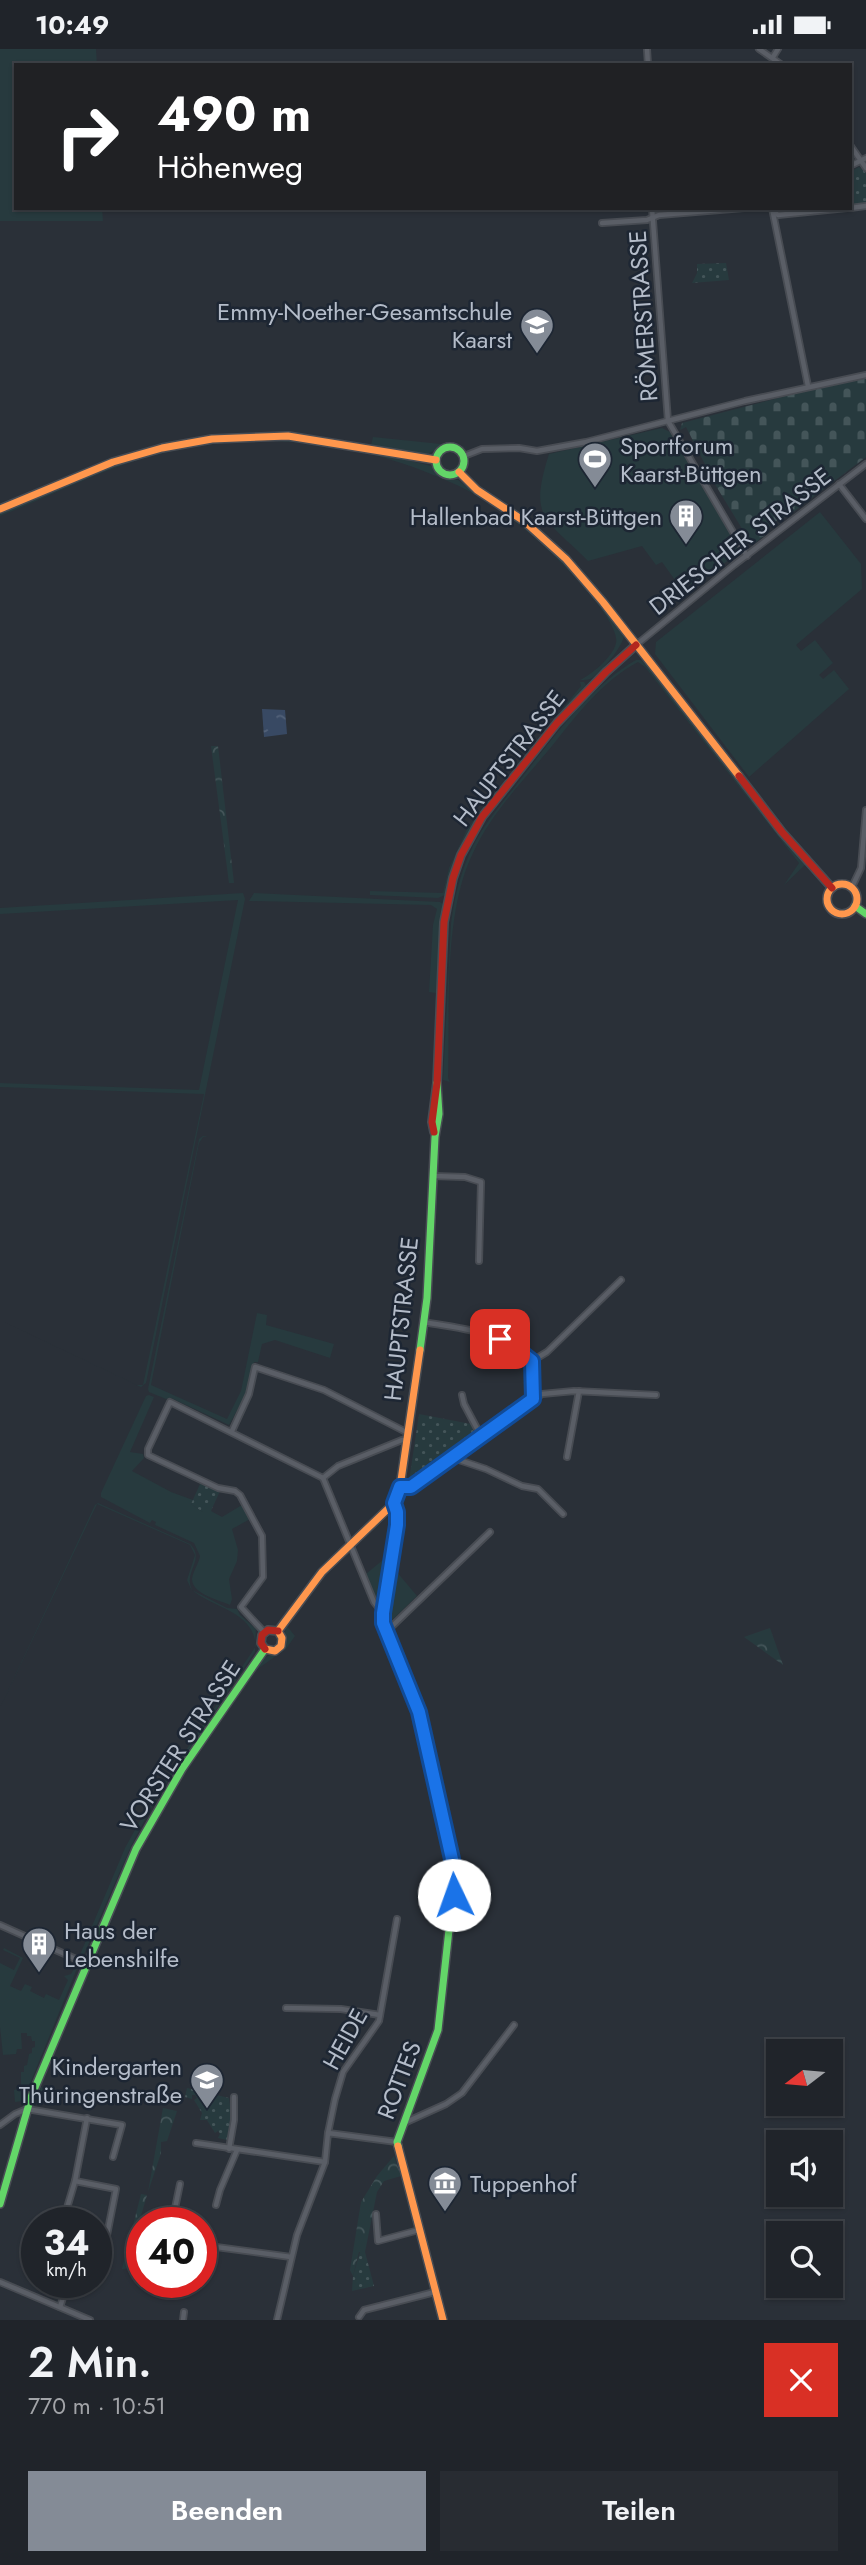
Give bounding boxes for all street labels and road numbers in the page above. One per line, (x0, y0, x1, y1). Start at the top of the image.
street label: RÖMERSTRASSE (620, 229, 666, 403)
street label: DRIESCHER STRASSE (642, 459, 838, 623)
street label: HAUPTSTRASSE (445, 682, 573, 834)
street label: HAUPTSTRASSE (375, 1235, 427, 1403)
street label: VORSTER STRASSE (111, 1653, 249, 1839)
street label: HEIDE (314, 2002, 376, 2076)
street label: ROTTES (368, 2036, 430, 2124)

